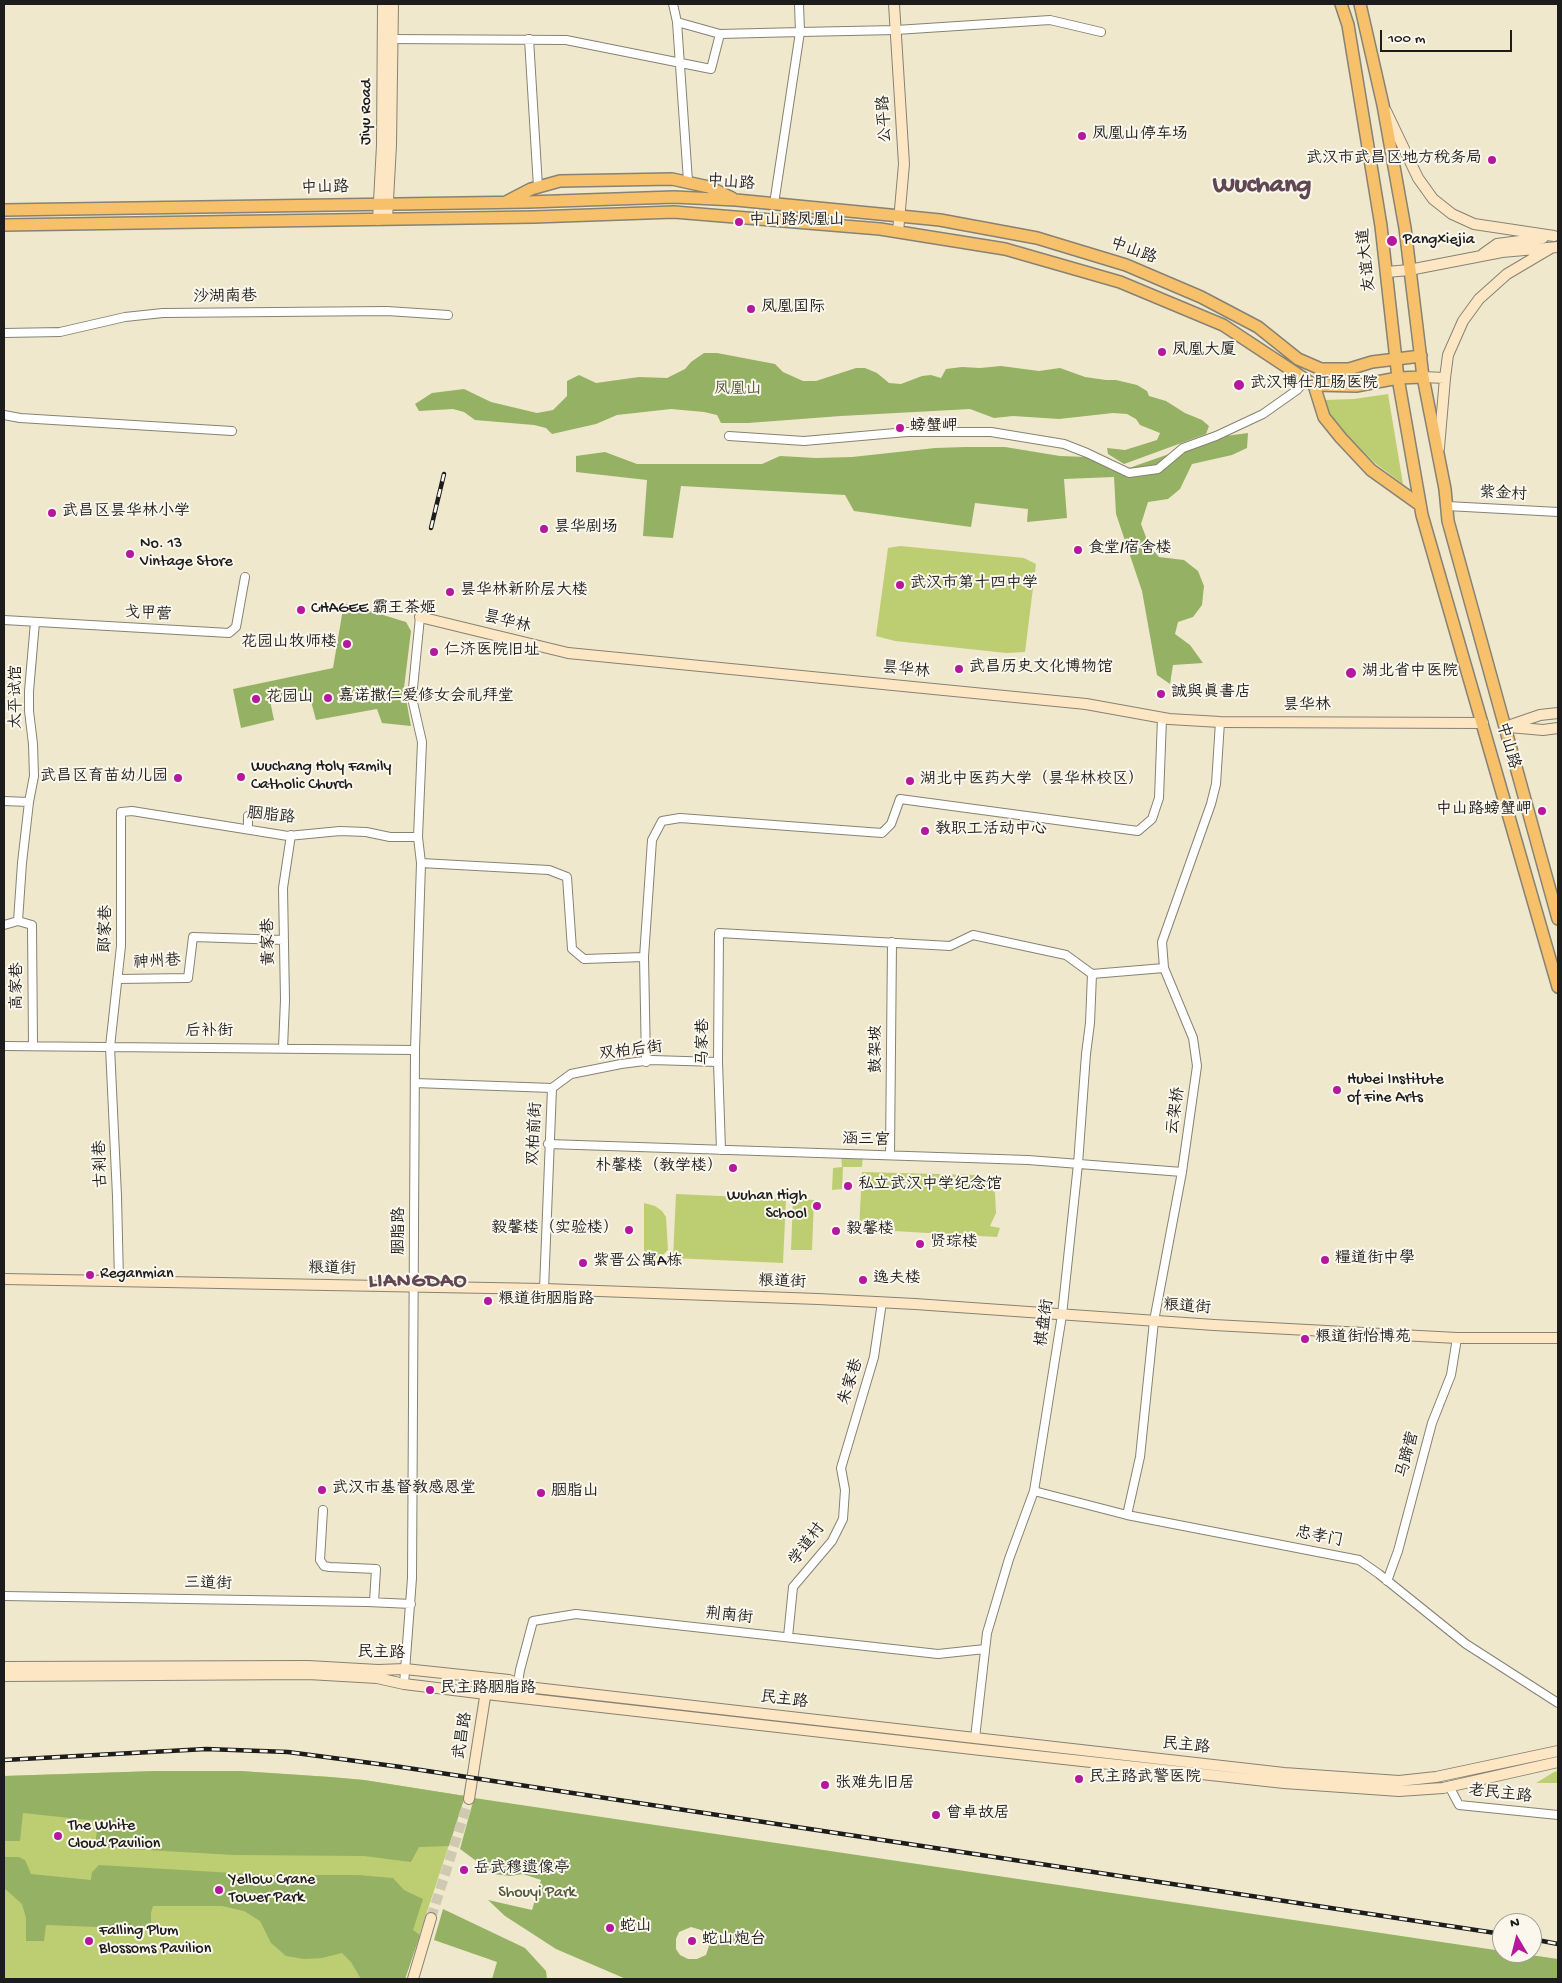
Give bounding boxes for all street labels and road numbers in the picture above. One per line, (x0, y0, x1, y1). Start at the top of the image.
street label: Jiyu Road (357, 79, 377, 145)
street label: 公平路 (875, 95, 897, 143)
street label: 中山路 (706, 173, 756, 195)
street label: 中山路 (301, 179, 349, 199)
street label: 友谊大道 (1355, 227, 1381, 293)
street label: 中山路 (1107, 235, 1159, 269)
street label: 沙湖南巷 (193, 288, 257, 308)
street label: 紫金村 (1479, 484, 1527, 506)
street label: 戈甲营 (124, 604, 172, 626)
street label: 昙华林 (481, 608, 533, 638)
street label: 昙华林 (881, 659, 931, 683)
street label: 太平试馆 (8, 665, 28, 729)
street label: 昙华林 (1283, 697, 1331, 717)
street label: 中山路 (1491, 720, 1523, 772)
street label: 胭脂路 (246, 805, 296, 829)
street label: 郎家巷 (97, 905, 117, 953)
street label: 黄家巷 (260, 918, 280, 966)
street label: 神州巷 (133, 952, 181, 974)
street label: 高家巷 (9, 962, 29, 1010)
street label: 马家巷 (695, 1018, 715, 1066)
street label: 后补街 (185, 1023, 233, 1043)
street label: 鼓架坡 (868, 1025, 888, 1073)
street label: 双柏后街 (598, 1039, 664, 1065)
street label: 云架桥 (1164, 1086, 1190, 1136)
street label: 双柏前街 (525, 1102, 547, 1166)
street label: 涵三宫 (842, 1131, 890, 1151)
street label: 古刹巷 (92, 1140, 112, 1188)
street label: 胭脂路 (391, 1207, 411, 1255)
street label: 粮道街 (308, 1260, 356, 1280)
street label: 粮道街 (758, 1273, 806, 1293)
street label: 粮道街 (1162, 1297, 1212, 1319)
street label: 棋盘街 (1033, 1298, 1059, 1348)
street label: 朱家巷 (835, 1356, 869, 1408)
street label: 马蹄营 (1394, 1429, 1424, 1481)
street label: 学道村 (786, 1520, 830, 1570)
street label: 忠孝门 (1294, 1524, 1344, 1552)
street label: 三道街 (184, 1575, 232, 1595)
street label: 荆南街 (704, 1605, 754, 1629)
street label: 民主路 (357, 1644, 405, 1664)
street label: 民主路 (759, 1689, 809, 1713)
street label: 武昌路 (451, 1711, 477, 1761)
street label: 民主路 (1161, 1735, 1211, 1759)
street label: 老民主路 (1467, 1782, 1533, 1808)

